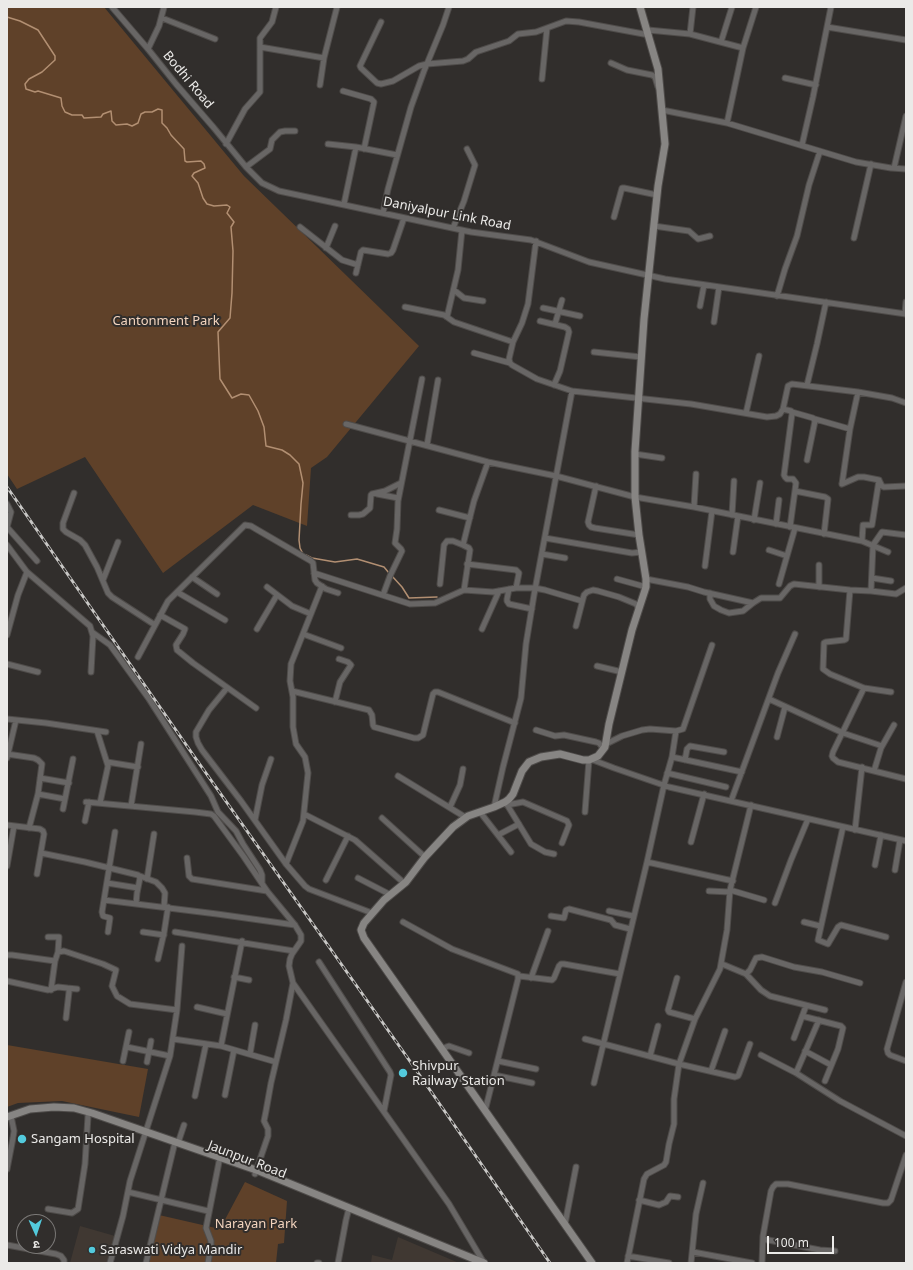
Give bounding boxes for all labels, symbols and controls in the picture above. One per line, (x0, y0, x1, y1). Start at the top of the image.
street label: Bodhi Road (159, 48, 217, 112)
street label: Daniyalpur Link Road (382, 194, 512, 234)
park label: Cantonment Park (112, 313, 220, 329)
place label: Shivpur Railway Station (412, 1058, 505, 1089)
marker: Shivpur Railway Station (397, 1067, 409, 1079)
place label: Sangam Hospital (31, 1131, 135, 1147)
marker: Sangam Hospital (16, 1133, 28, 1145)
street label: Jaunpur Road (205, 1138, 289, 1182)
north arrow (16, 1214, 56, 1254)
park label: Narayan Park (215, 1216, 297, 1232)
scale bar (769, 1228, 836, 1254)
text: 100 m (774, 1234, 809, 1251)
text: उ (33, 1238, 40, 1253)
place label: Saraswati Vidya Mandir (100, 1242, 242, 1258)
marker: Saraswati Vidya Mandir (87, 1245, 97, 1255)

